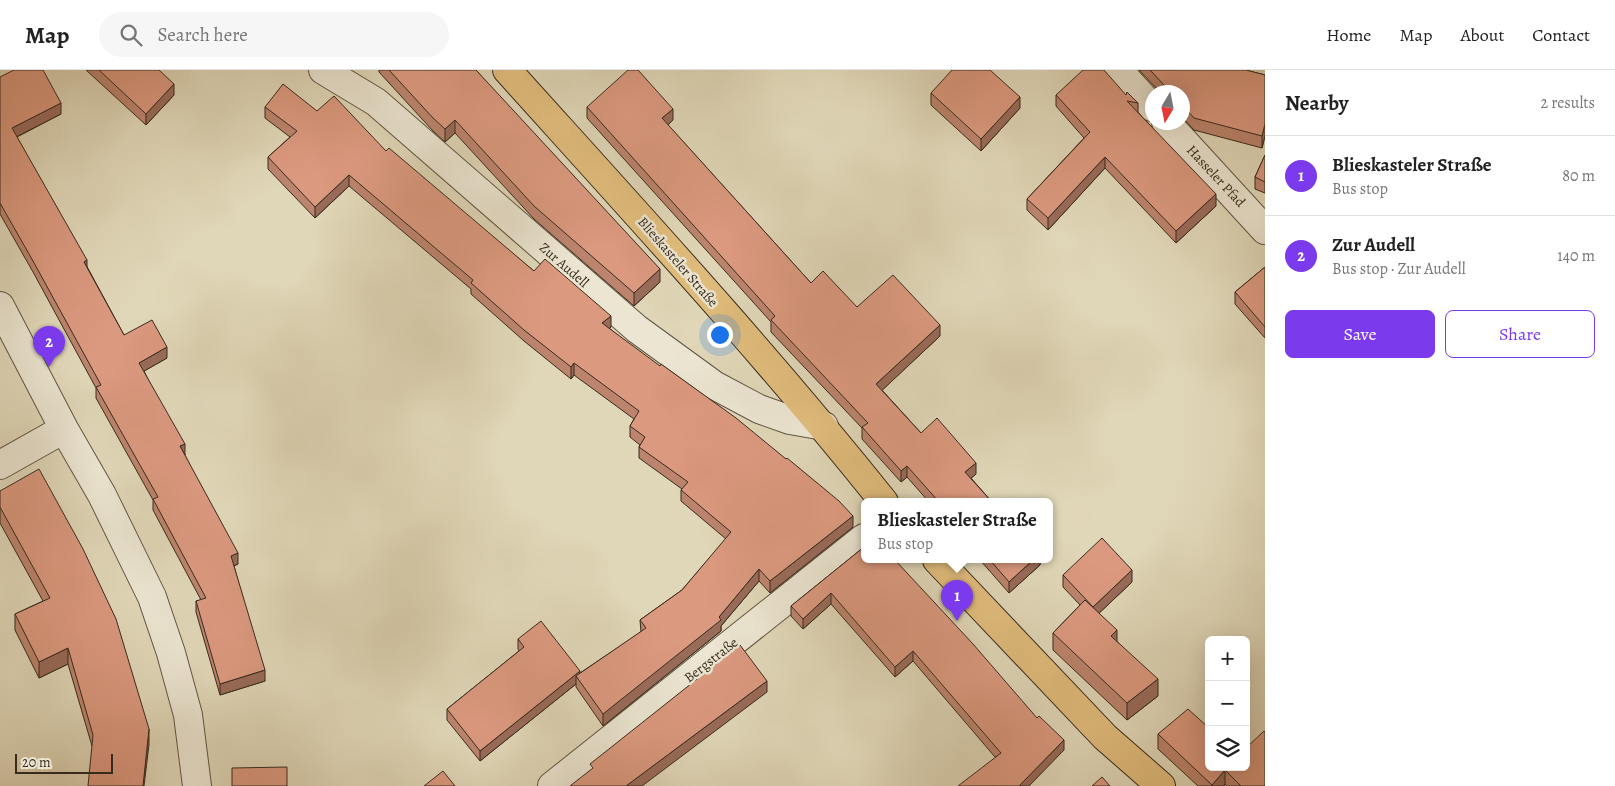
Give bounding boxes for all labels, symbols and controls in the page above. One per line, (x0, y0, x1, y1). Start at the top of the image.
search box (99, 12, 449, 57)
text: Map (25, 19, 69, 51)
icon: search (117, 21, 145, 49)
text: Search here (157, 22, 248, 48)
text: Home (1326, 23, 1371, 47)
text: Map (1399, 23, 1432, 47)
text: About (1460, 23, 1504, 47)
text: Contact (1532, 23, 1590, 47)
north arrow (1145, 85, 1190, 130)
text: Nearby (1285, 89, 1348, 117)
text: 2 results (1540, 92, 1595, 114)
street label: Hasseler Pfad (1182, 141, 1250, 211)
text: Blieskasteler Straße (1332, 152, 1492, 178)
text: 1 (1298, 165, 1304, 187)
text: 80 m (1562, 165, 1595, 187)
text: Bus stop (1332, 178, 1388, 200)
street label: Blieskasteler Straße (634, 213, 722, 311)
text: Zur Audell (1332, 232, 1415, 258)
street label: Zur Audell (535, 238, 593, 292)
text: 2 (1297, 245, 1305, 267)
text: 140 m (1557, 245, 1595, 267)
text: Bus stop · Zur Audell (1332, 258, 1466, 280)
button: Save (1285, 310, 1435, 358)
button: Share (1445, 310, 1595, 358)
your location (707, 322, 733, 348)
pin: 2 (33, 326, 65, 367)
popup (861, 498, 1053, 563)
text: Blieskasteler Straße (877, 507, 1037, 533)
text: Bus stop (877, 533, 933, 555)
pin: 1 (941, 580, 973, 621)
street label: Bergstraße (680, 633, 742, 687)
map controls (1205, 636, 1250, 771)
button: + (1205, 636, 1250, 681)
button: − (1205, 681, 1250, 726)
button: layers (1205, 726, 1250, 771)
scale bar (15, 751, 112, 774)
text: 20 m (22, 753, 51, 772)

